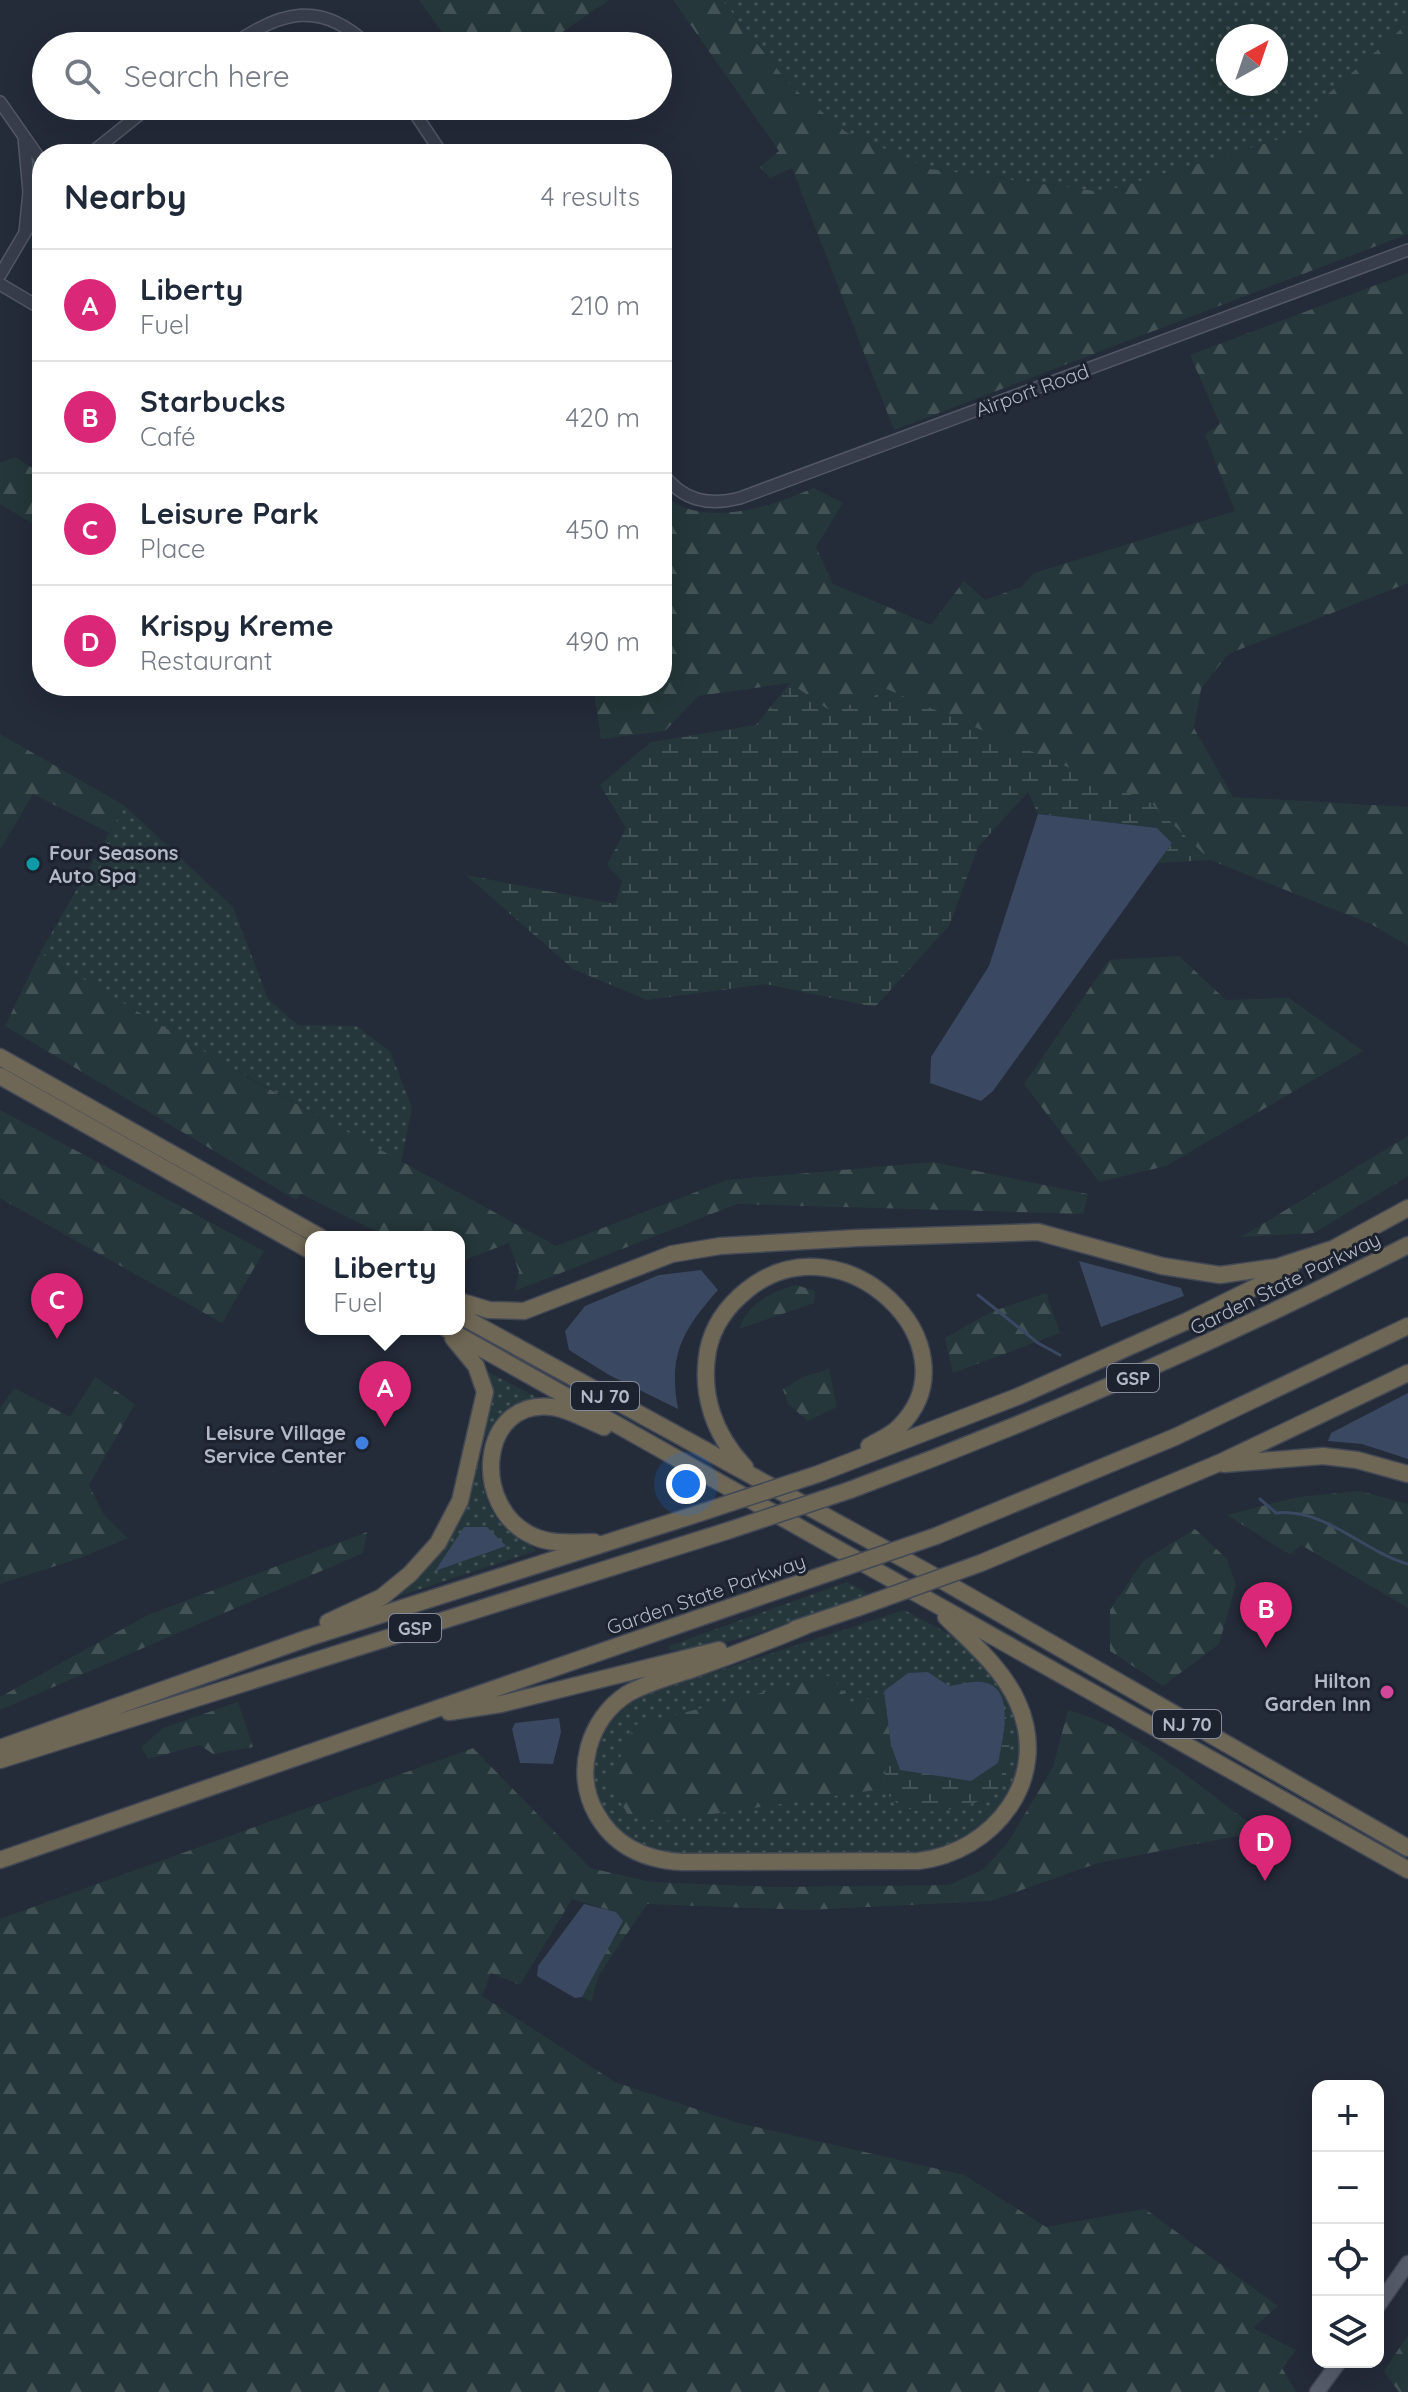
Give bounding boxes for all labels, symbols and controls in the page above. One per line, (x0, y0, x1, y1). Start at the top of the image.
north arrow (1216, 24, 1288, 96)
search box (32, 32, 672, 120)
icon: search (60, 54, 104, 98)
text: Search here (124, 57, 290, 95)
text: Nearby (64, 175, 187, 218)
text: 4 results (541, 180, 640, 213)
text: Liberty (140, 270, 243, 308)
text: A (82, 289, 98, 322)
text: 210 m (570, 289, 640, 322)
text: Fuel (140, 308, 190, 341)
street label: Airport Road (972, 358, 1092, 422)
text: Starbucks (140, 382, 285, 420)
text: B (81, 401, 99, 434)
text: 420 m (566, 401, 640, 434)
text: Café (140, 420, 196, 453)
text: Leisure Park (140, 494, 319, 532)
text: C (82, 513, 98, 546)
text: 450 m (566, 513, 640, 546)
text: Place (140, 532, 205, 565)
text: Krispy Kreme (140, 606, 334, 644)
text: D (81, 625, 99, 658)
text: 490 m (566, 625, 640, 658)
text: Restaurant (140, 644, 273, 677)
place label: Four Seasons Auto Spa (49, 840, 179, 888)
marker: Four Seasons Auto Spa (24, 855, 42, 873)
street label: Garden State Parkway (1186, 1226, 1384, 1340)
popup (305, 1231, 465, 1335)
text: Liberty (333, 1248, 437, 1286)
pin: C (31, 1273, 83, 1339)
text: Fuel (333, 1286, 383, 1319)
pin: A (359, 1361, 411, 1427)
road number: GSP (1107, 1364, 1159, 1392)
road number: NJ 70 (571, 1382, 639, 1410)
place label: Leisure Village Service Center (204, 1420, 346, 1468)
marker: Leisure Village Service Center (353, 1434, 371, 1452)
your location (666, 1464, 706, 1504)
street label: Garden State Parkway (603, 1548, 809, 1640)
pin: B (1240, 1582, 1292, 1648)
road number: GSP (389, 1614, 441, 1642)
place label: Hilton Garden Inn (1265, 1668, 1371, 1716)
marker: Hilton Garden Inn (1378, 1683, 1396, 1701)
road number: NJ 70 (1153, 1710, 1221, 1738)
pin: D (1239, 1815, 1291, 1881)
map controls (1312, 2080, 1384, 2368)
button: + (1312, 2080, 1384, 2152)
button: − (1312, 2152, 1384, 2224)
button: locate (1312, 2224, 1384, 2296)
button: layers (1312, 2296, 1384, 2368)

